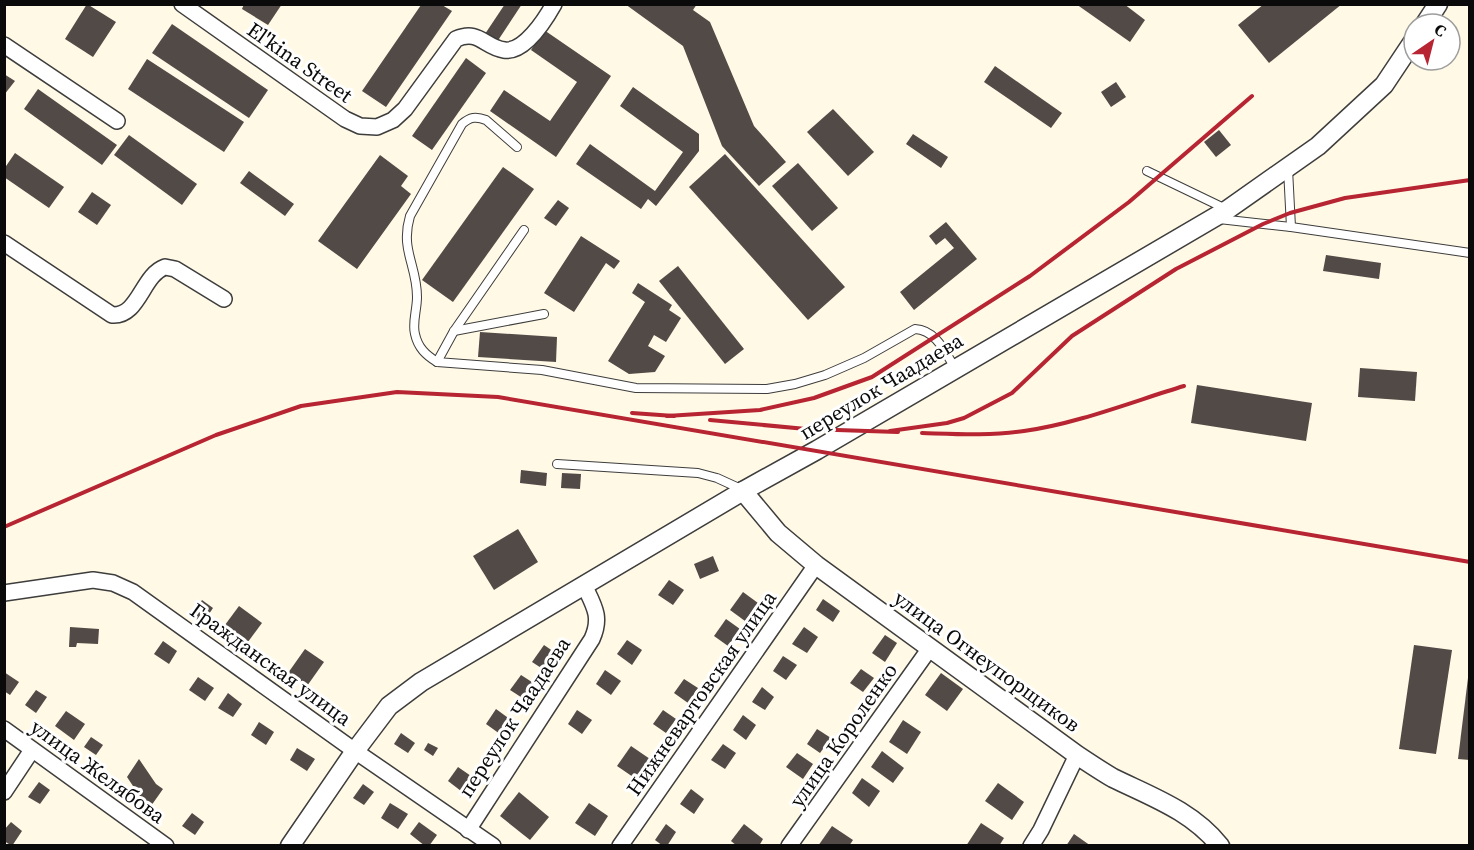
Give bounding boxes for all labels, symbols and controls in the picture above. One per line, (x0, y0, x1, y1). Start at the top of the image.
north arrow (1402, 12, 1462, 72)
street label: El'kina Street (241, 15, 359, 109)
text: С (1430, 18, 1451, 42)
street label: переулок Чаадаева (794, 325, 969, 446)
street label: улица Огнеупорщиков (888, 583, 1086, 739)
street label: Нижневартовская улица (619, 584, 783, 801)
street label: Гражданская улица (185, 596, 358, 733)
street label: переулок Чаадаева (451, 631, 577, 803)
street label: улица Короленко (782, 657, 904, 813)
street label: улица Желябова (25, 712, 172, 830)

